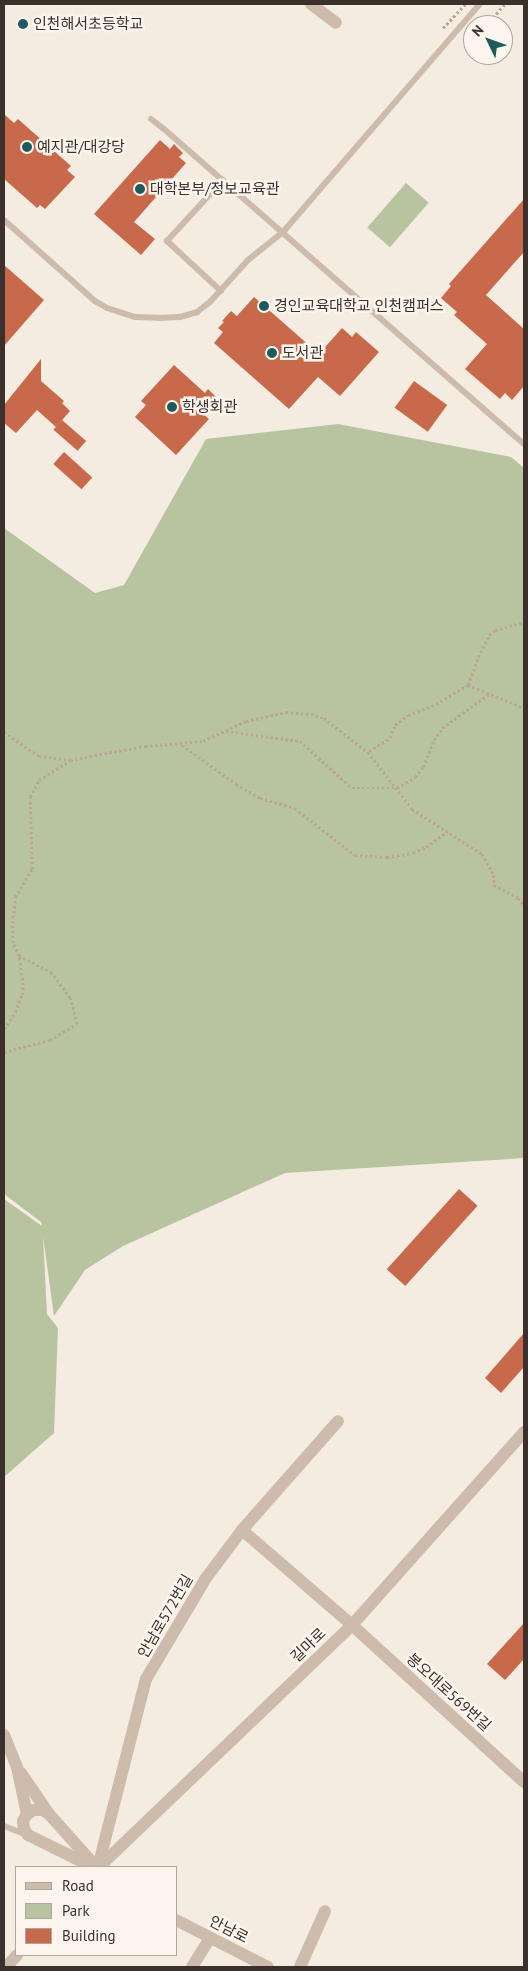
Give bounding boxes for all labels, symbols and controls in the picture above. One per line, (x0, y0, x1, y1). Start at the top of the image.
place label: 인천해서초등학교 (33, 15, 143, 33)
north arrow (463, 15, 513, 65)
marker: 인천해서초등학교 (17, 18, 29, 30)
text: N (468, 21, 487, 40)
place label: 예지관/대강당 (37, 138, 125, 156)
marker: 예지관/대강당 (21, 141, 33, 153)
place label: 대학본부/정보교육관 (150, 180, 280, 198)
marker: 대학본부/정보교육관 (134, 183, 146, 195)
place label: 경인교육대학교 인천캠퍼스 (274, 297, 444, 315)
marker: 경인교육대학교 인천캠퍼스 (258, 300, 270, 312)
place label: 도서관 (282, 344, 323, 362)
marker: 도서관 (266, 347, 278, 359)
place label: 학생회관 (182, 398, 237, 416)
marker: 학생회관 (166, 401, 178, 413)
street label: 안남로572번길 (134, 1571, 196, 1661)
street label: 길마로 (287, 1624, 329, 1666)
street label: 봉오대로569번길 (403, 1649, 495, 1735)
legend (15, 1866, 178, 1956)
text: Road (62, 1876, 94, 1895)
text: Park (62, 1901, 90, 1920)
street label: 안남로 (206, 1912, 252, 1946)
text: Building (62, 1926, 116, 1945)

